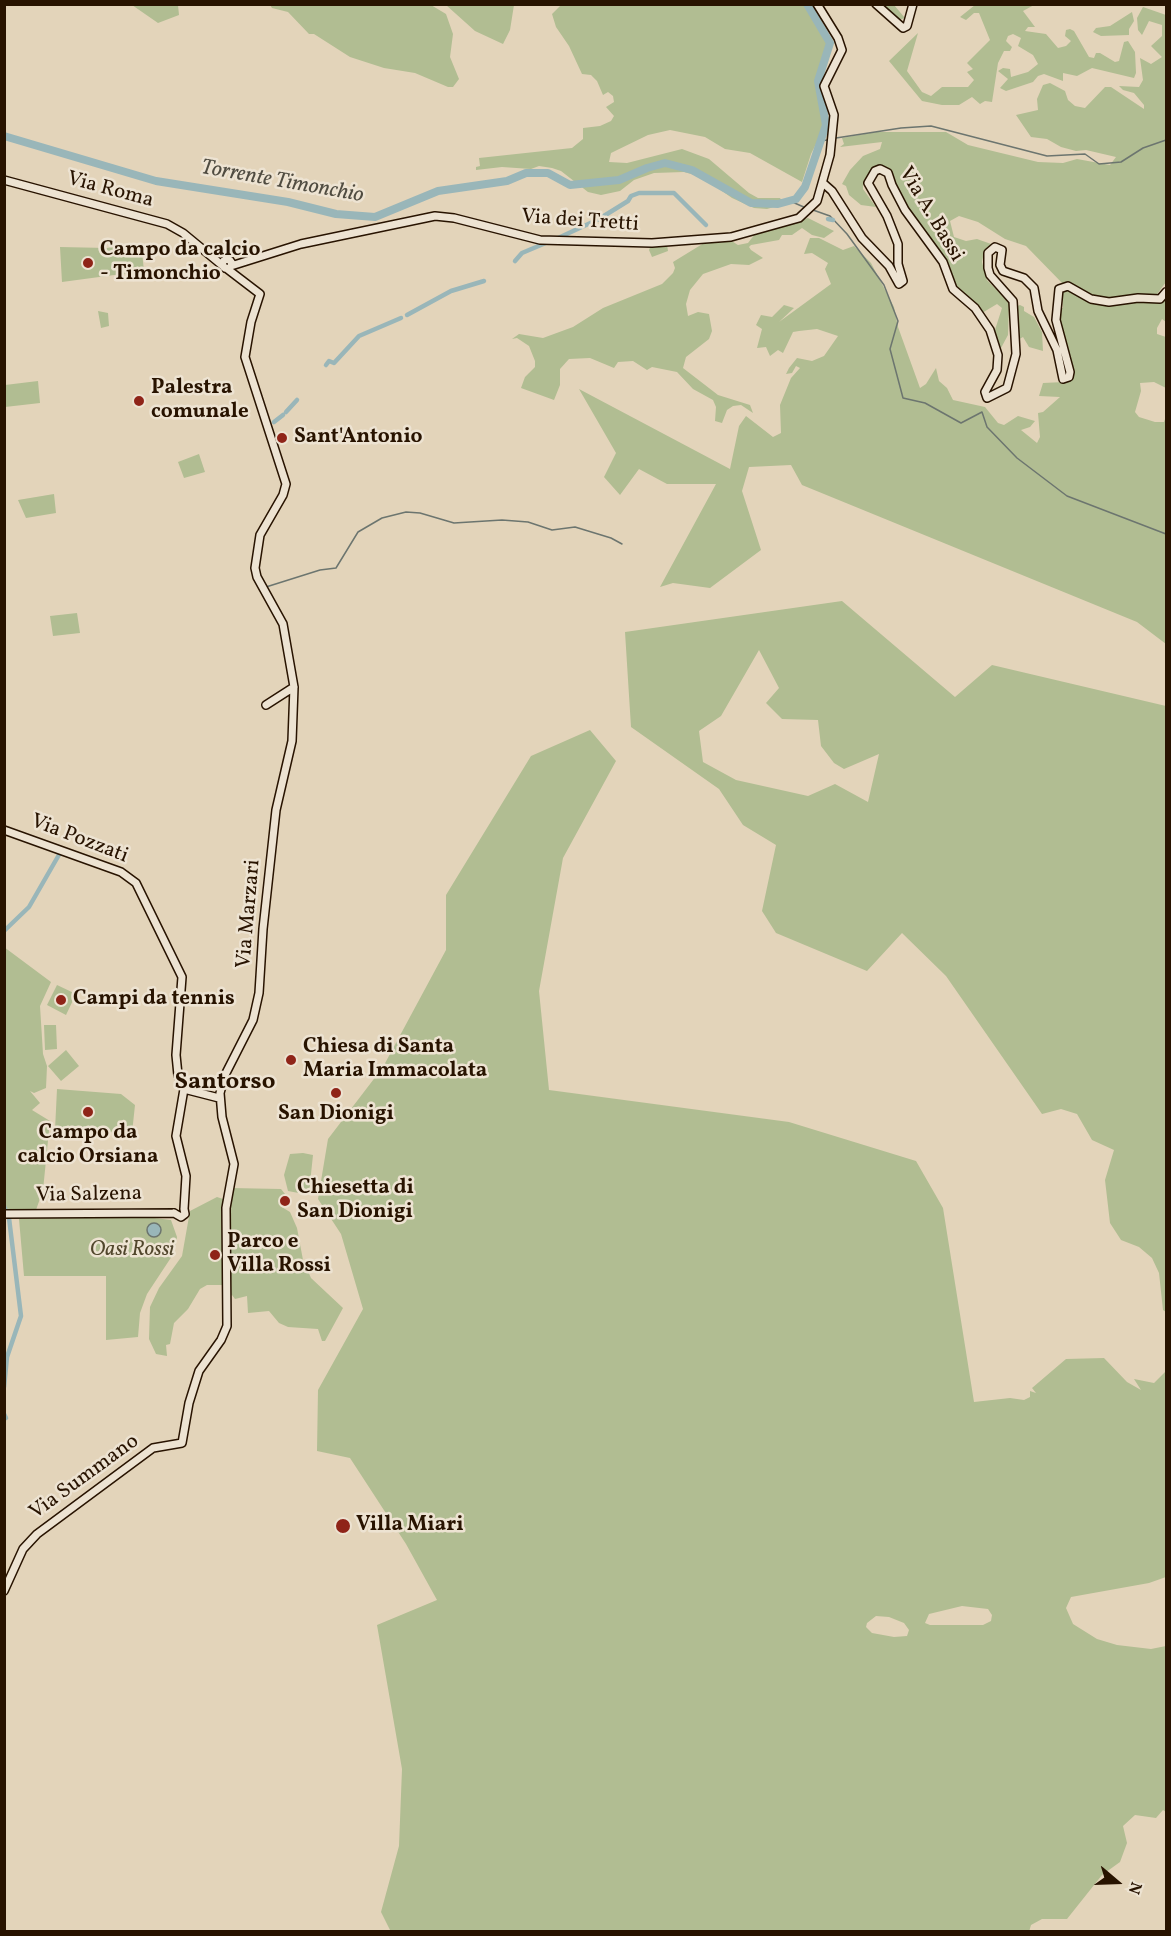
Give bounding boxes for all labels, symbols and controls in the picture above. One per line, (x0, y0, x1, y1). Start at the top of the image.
water label: Torrente Timonchio (199, 156, 365, 210)
street label: Via A. Bassi (892, 163, 968, 267)
street label: Via Roma (64, 167, 156, 215)
street label: Via dei Tretti (520, 205, 640, 239)
place label: Campo da calcio - Timonchio (100, 238, 260, 288)
marker: Campo da calcio - Timonchio (81, 256, 95, 270)
place label: Palestra comunale (151, 376, 249, 426)
marker: Palestra comunale (132, 394, 146, 408)
place label: Sant'Antonio (294, 425, 423, 451)
marker: Sant'Antonio (275, 431, 289, 445)
street label: Via Pozzati (27, 810, 131, 870)
street label: Via Marzari (233, 858, 267, 970)
place label: Campi da tennis (73, 987, 235, 1013)
marker: Campi da tennis (54, 993, 68, 1007)
place label: Chiesa di Santa Maria Immacolata (303, 1035, 487, 1085)
marker: Chiesa di Santa Maria Immacolata (284, 1053, 298, 1067)
district label: Santorso (175, 1070, 275, 1098)
marker: San Dionigi (329, 1086, 343, 1100)
place label: San Dionigi (278, 1102, 394, 1128)
marker: Campo da calcio Orsiana (81, 1105, 95, 1119)
place label: Campo da calcio Orsiana (18, 1121, 158, 1171)
place label: Chiesetta di San Dionigi (297, 1176, 414, 1226)
street label: Via Salzena (36, 1182, 142, 1210)
marker: Chiesetta di San Dionigi (278, 1194, 292, 1208)
place label: Parco e Villa Rossi (227, 1230, 331, 1280)
park label: Oasi Rossi (90, 1238, 174, 1264)
marker: Parco e Villa Rossi (208, 1248, 222, 1262)
street label: Via Summano (25, 1430, 145, 1526)
place label: Villa Miari (356, 1513, 464, 1539)
marker: Villa Miari (334, 1517, 352, 1535)
north arrow (1087, 1852, 1147, 1912)
text: N (1122, 1879, 1146, 1897)

